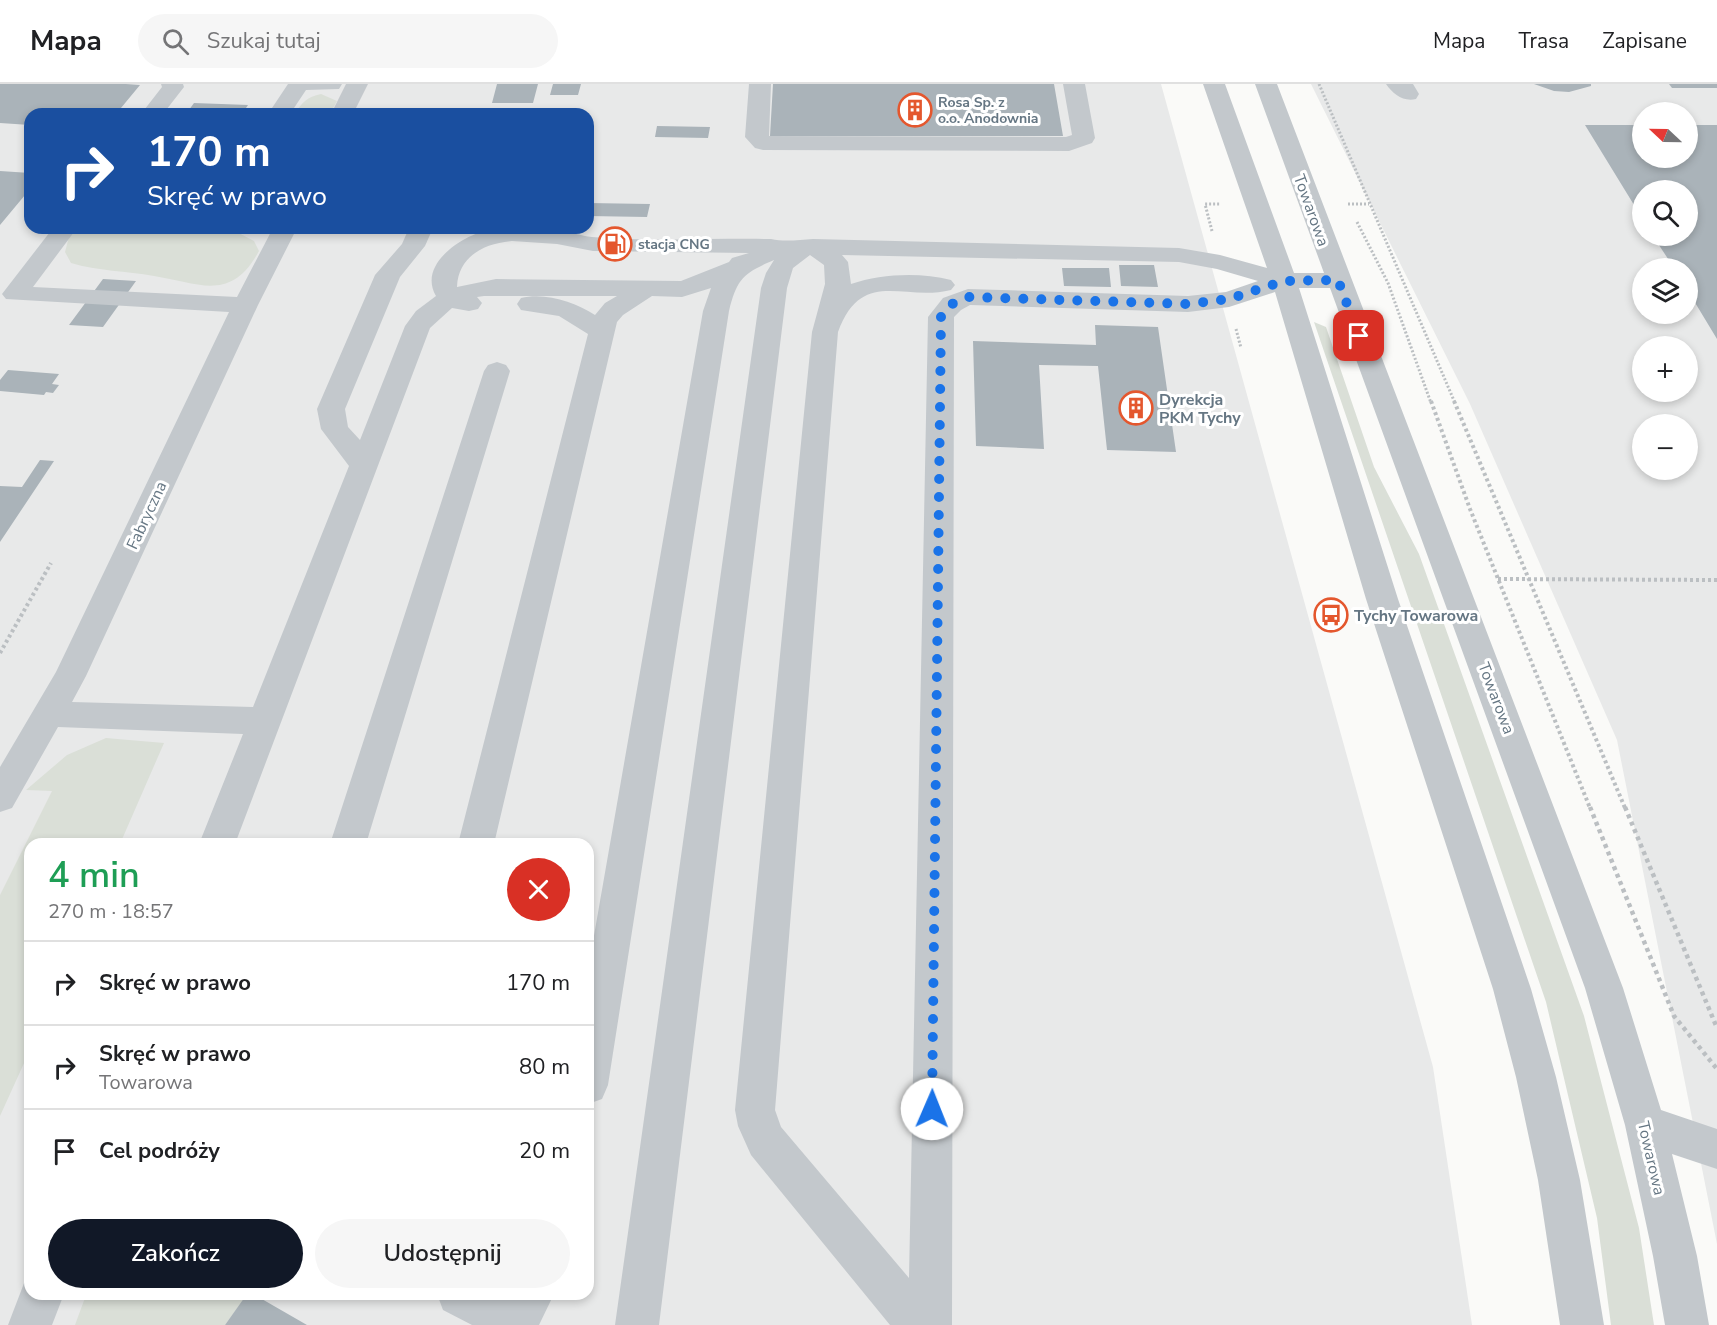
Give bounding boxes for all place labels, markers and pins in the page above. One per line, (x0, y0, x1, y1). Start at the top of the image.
building icon: Rosa Sp. z o.o. Anodownia (897, 92, 933, 128)
place label: Rosa Sp. z o.o. Anodownia (938, 93, 1038, 128)
fuel station icon: stacja CNG (597, 226, 633, 262)
place label: stacja CNG (638, 235, 710, 254)
pin (1333, 310, 1384, 361)
place label: Dyrekcja PKM Tychy (1159, 389, 1241, 429)
building icon: Dyrekcja PKM Tychy (1118, 390, 1154, 426)
bus stop icon: Tychy Towarowa (1313, 597, 1349, 633)
place label: Tychy Towarowa (1354, 605, 1478, 627)

